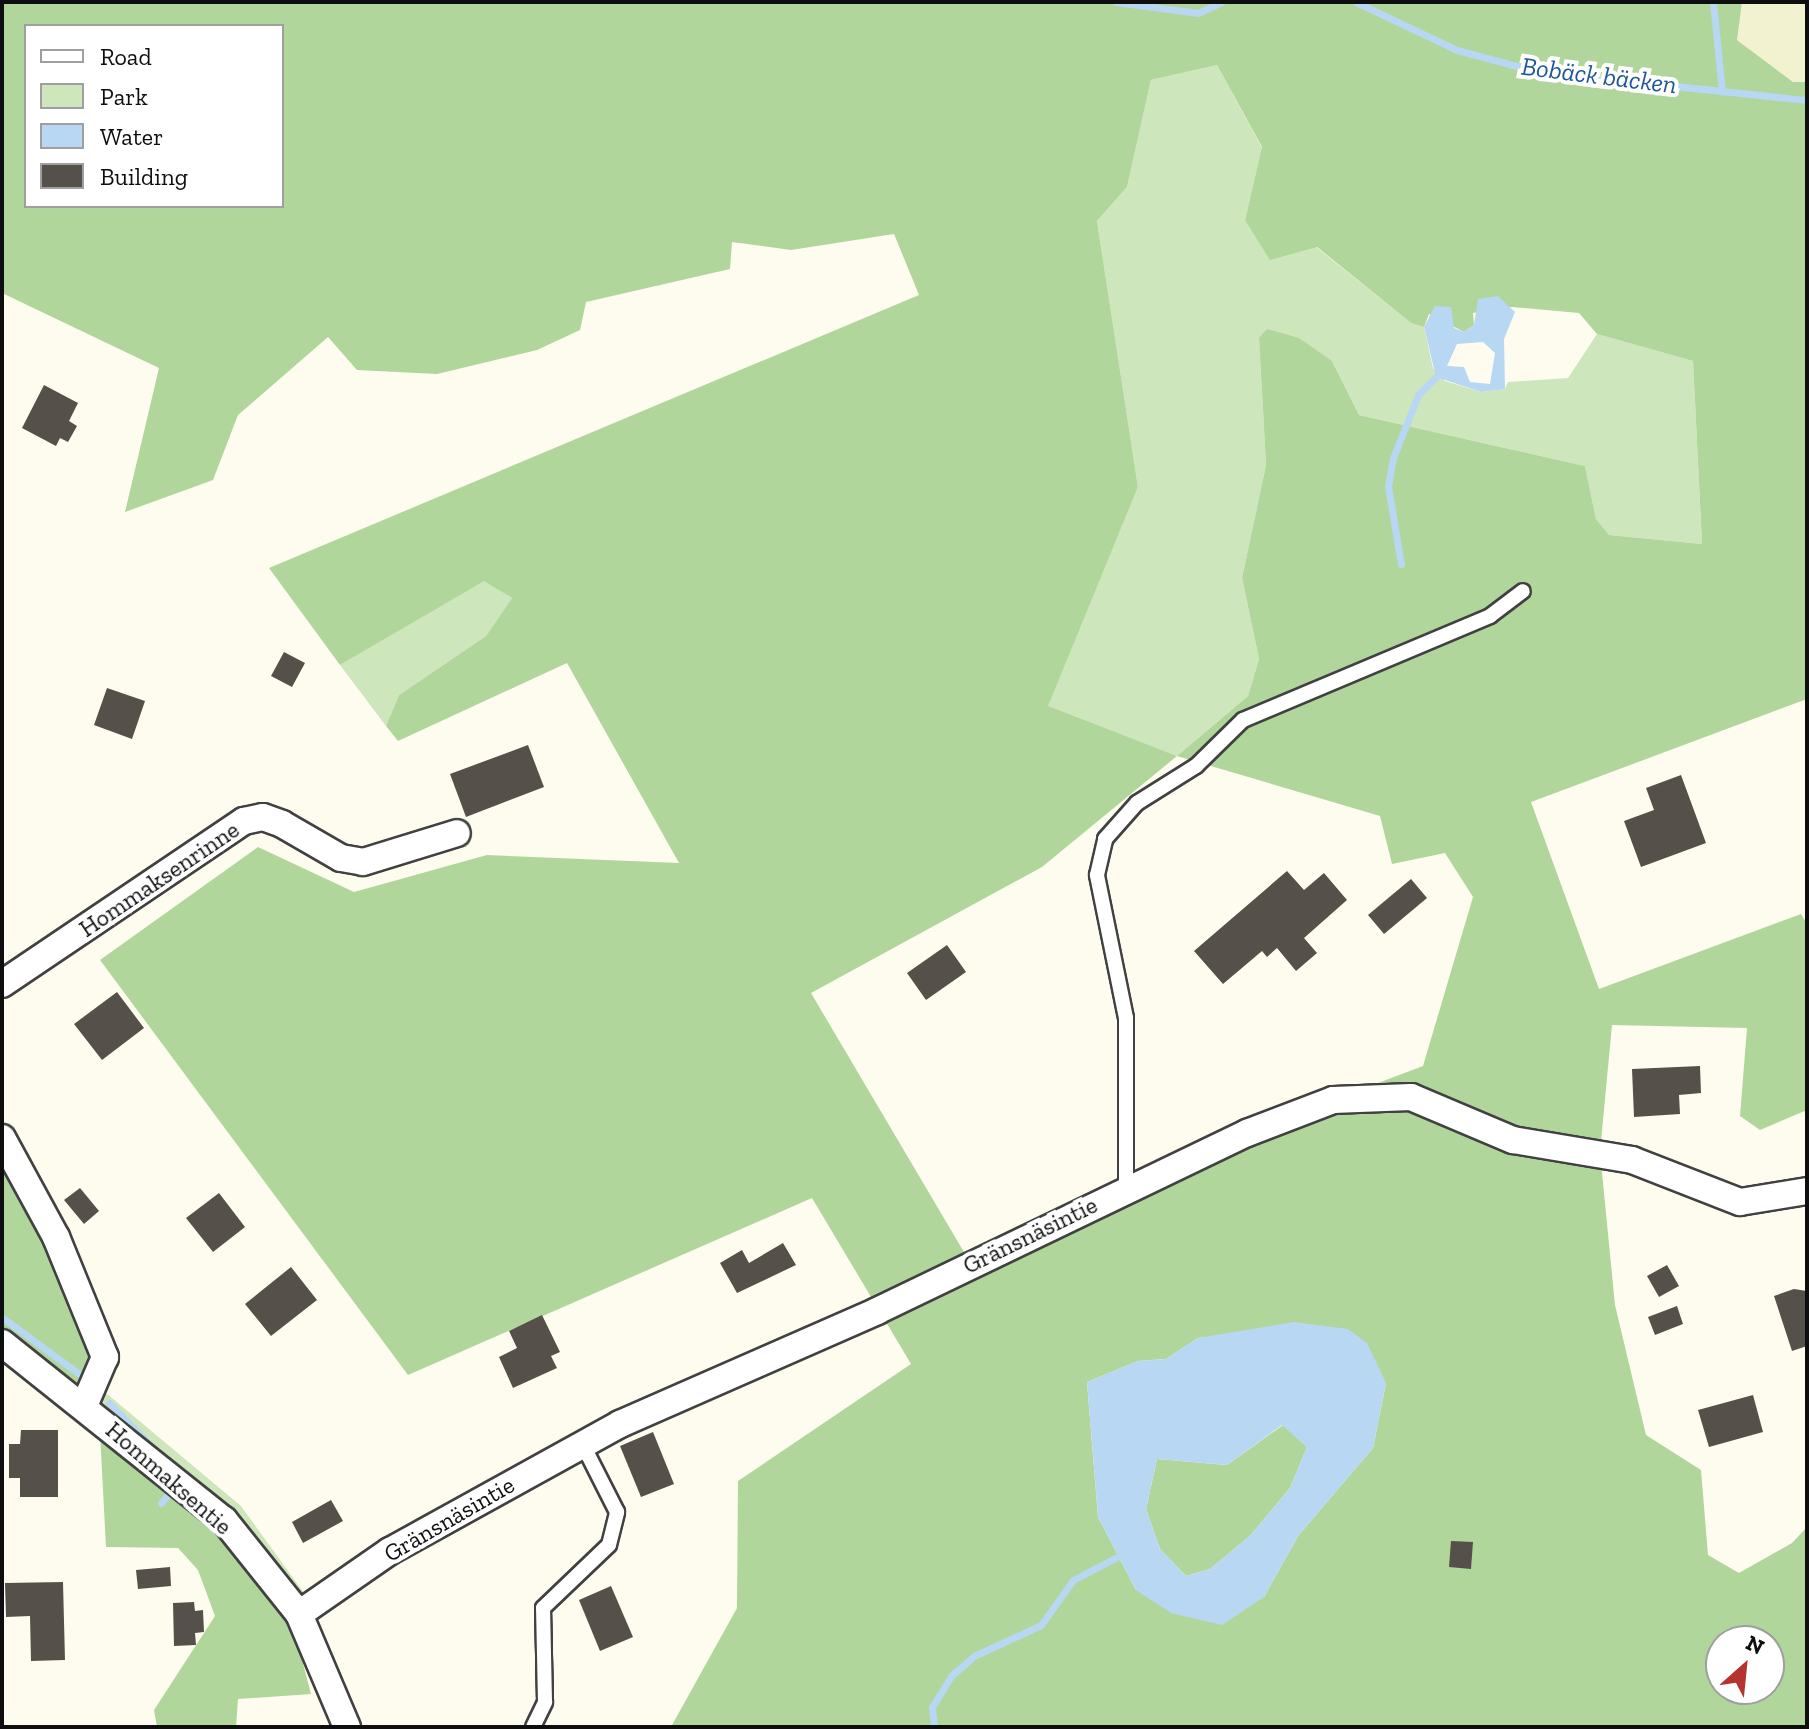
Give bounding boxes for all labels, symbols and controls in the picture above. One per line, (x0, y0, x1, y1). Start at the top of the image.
legend (24, 24, 284, 208)
text: Road (100, 42, 152, 71)
water label: Bobäck bäcken (1519, 51, 1679, 101)
text: Park (100, 82, 148, 111)
text: Water (100, 122, 163, 151)
text: Building (100, 162, 188, 191)
street label: Hommaksenrinne (74, 815, 244, 943)
street label: Gränsnäsintie (958, 1190, 1102, 1280)
street label: Hommaksentie (100, 1415, 238, 1541)
street label: Gränsnäsintie (379, 1470, 519, 1568)
north arrow (1705, 1625, 1785, 1705)
text: N (1742, 1629, 1769, 1661)

